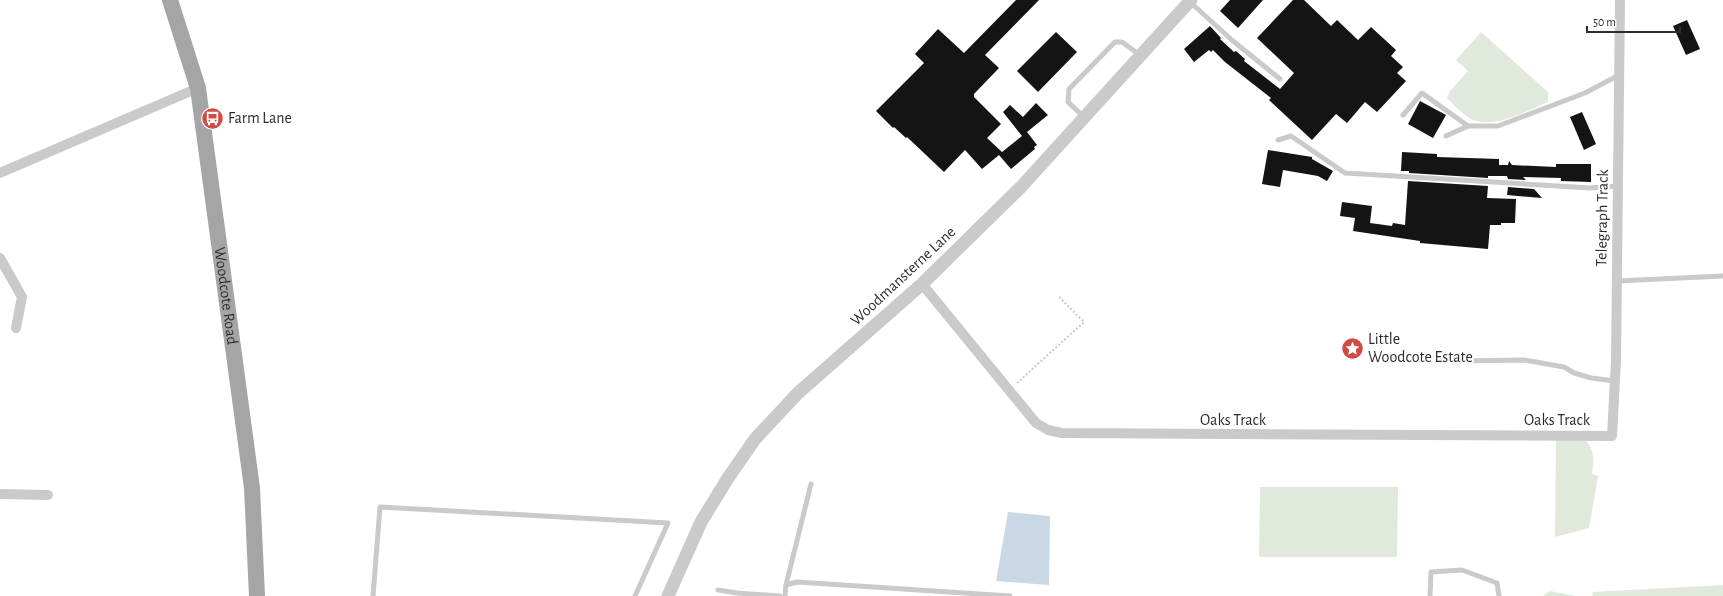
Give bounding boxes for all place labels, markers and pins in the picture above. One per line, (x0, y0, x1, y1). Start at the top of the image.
bus stop icon: Farm Lane (199, 105, 225, 131)
place label: Farm Lane (228, 110, 292, 126)
place label: Little Woodcote Estate (1368, 331, 1473, 365)
place icon: Little Woodcote Estate (1339, 335, 1365, 361)

